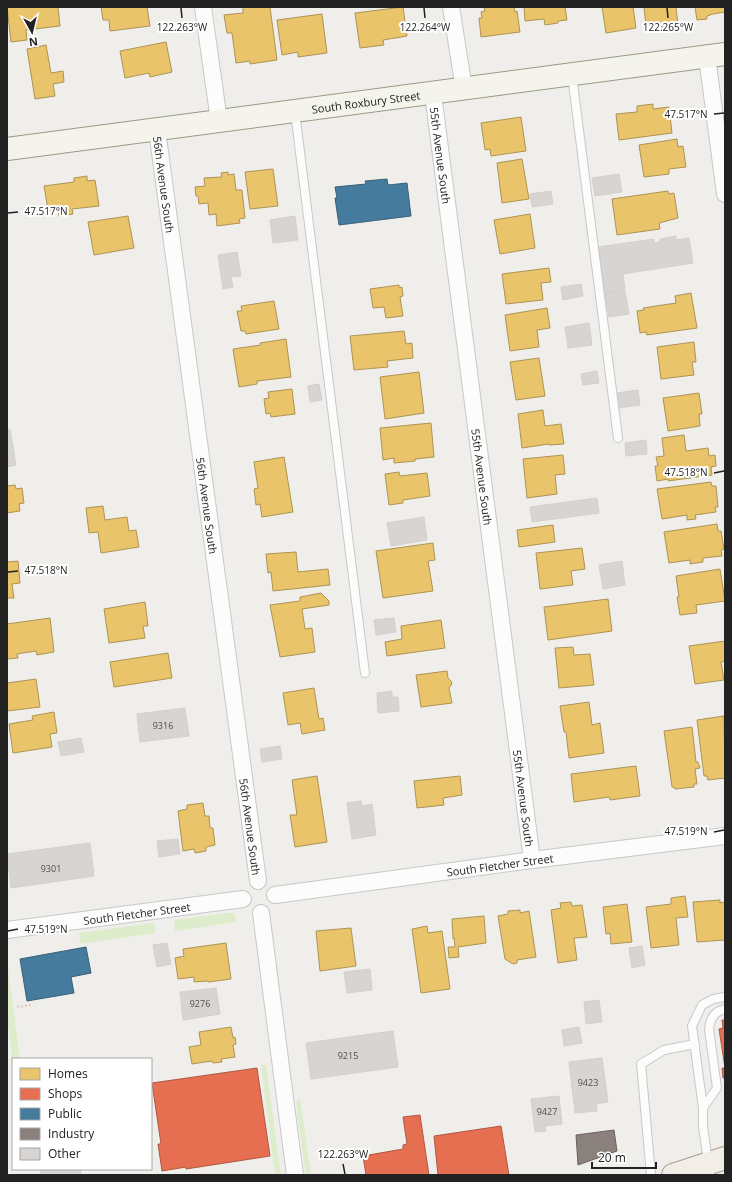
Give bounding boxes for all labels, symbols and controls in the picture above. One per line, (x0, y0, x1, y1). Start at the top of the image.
north arrow (12, 12, 52, 52)
text: 122.263°W (157, 20, 208, 34)
text: 122.264°W (400, 20, 451, 34)
text: 122.265°W (643, 20, 694, 34)
text: N (28, 34, 39, 50)
street label: South Roxbury Street (311, 87, 421, 116)
street label: 55th Avenue South (427, 106, 455, 205)
text: 47.517°N (664, 107, 708, 121)
street label: 56th Avenue South (150, 135, 178, 234)
text: 47.517°N (24, 204, 68, 218)
street label: 55th Avenue South (469, 428, 496, 526)
street label: 56th Avenue South (194, 456, 221, 555)
text: 47.518°N (664, 465, 708, 479)
text: 47.518°N (24, 563, 68, 577)
house number: 9316 (153, 719, 173, 732)
street label: 55th Avenue South (510, 749, 538, 847)
street label: 56th Avenue South (237, 777, 265, 876)
text: 47.519°N (664, 824, 708, 838)
street label: South Fletcher Street (445, 850, 554, 879)
house number: 9301 (41, 862, 61, 875)
street label: South Fletcher Street (82, 898, 191, 927)
text: 47.519°N (24, 922, 68, 936)
house number: 9276 (190, 997, 210, 1010)
house number: 9215 (338, 1049, 358, 1062)
legend (12, 1058, 152, 1170)
text: Homes (48, 1065, 88, 1082)
house number: 9423 (578, 1076, 598, 1089)
text: Shops (48, 1085, 83, 1102)
text: Public (48, 1105, 82, 1122)
house number: 9427 (537, 1105, 557, 1118)
text: Industry (48, 1125, 95, 1142)
scale bar (592, 1144, 656, 1170)
text: Other (48, 1145, 81, 1162)
text: 122.263°W (318, 1147, 369, 1161)
text: 20 m (598, 1149, 626, 1166)

